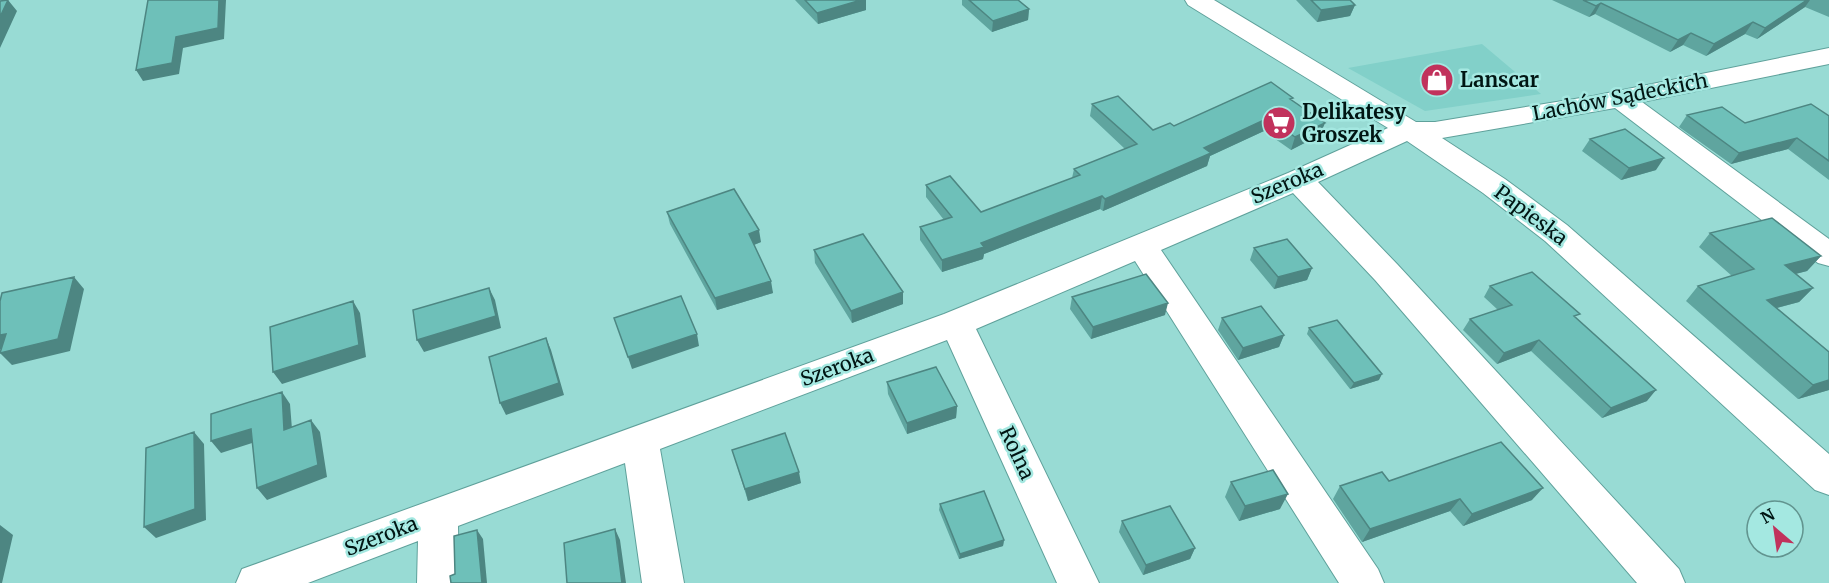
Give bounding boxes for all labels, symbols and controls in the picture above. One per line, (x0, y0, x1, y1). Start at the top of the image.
shop icon: Lanscar (1419, 62, 1455, 98)
place label: Lanscar (1460, 67, 1539, 92)
street label: Lachów Sądeckich (1530, 67, 1710, 126)
place label: Delikatesy Groszek (1302, 99, 1406, 147)
supermarket icon: Delikatesy Groszek (1261, 105, 1297, 141)
street label: Szeroka (1247, 156, 1327, 209)
street label: Papieska (1490, 179, 1573, 250)
street label: Szeroka (797, 342, 877, 391)
street label: Rolna (994, 422, 1041, 483)
north arrow (1745, 499, 1805, 559)
text: N (1757, 504, 1778, 528)
street label: Szeroka (341, 510, 421, 561)

